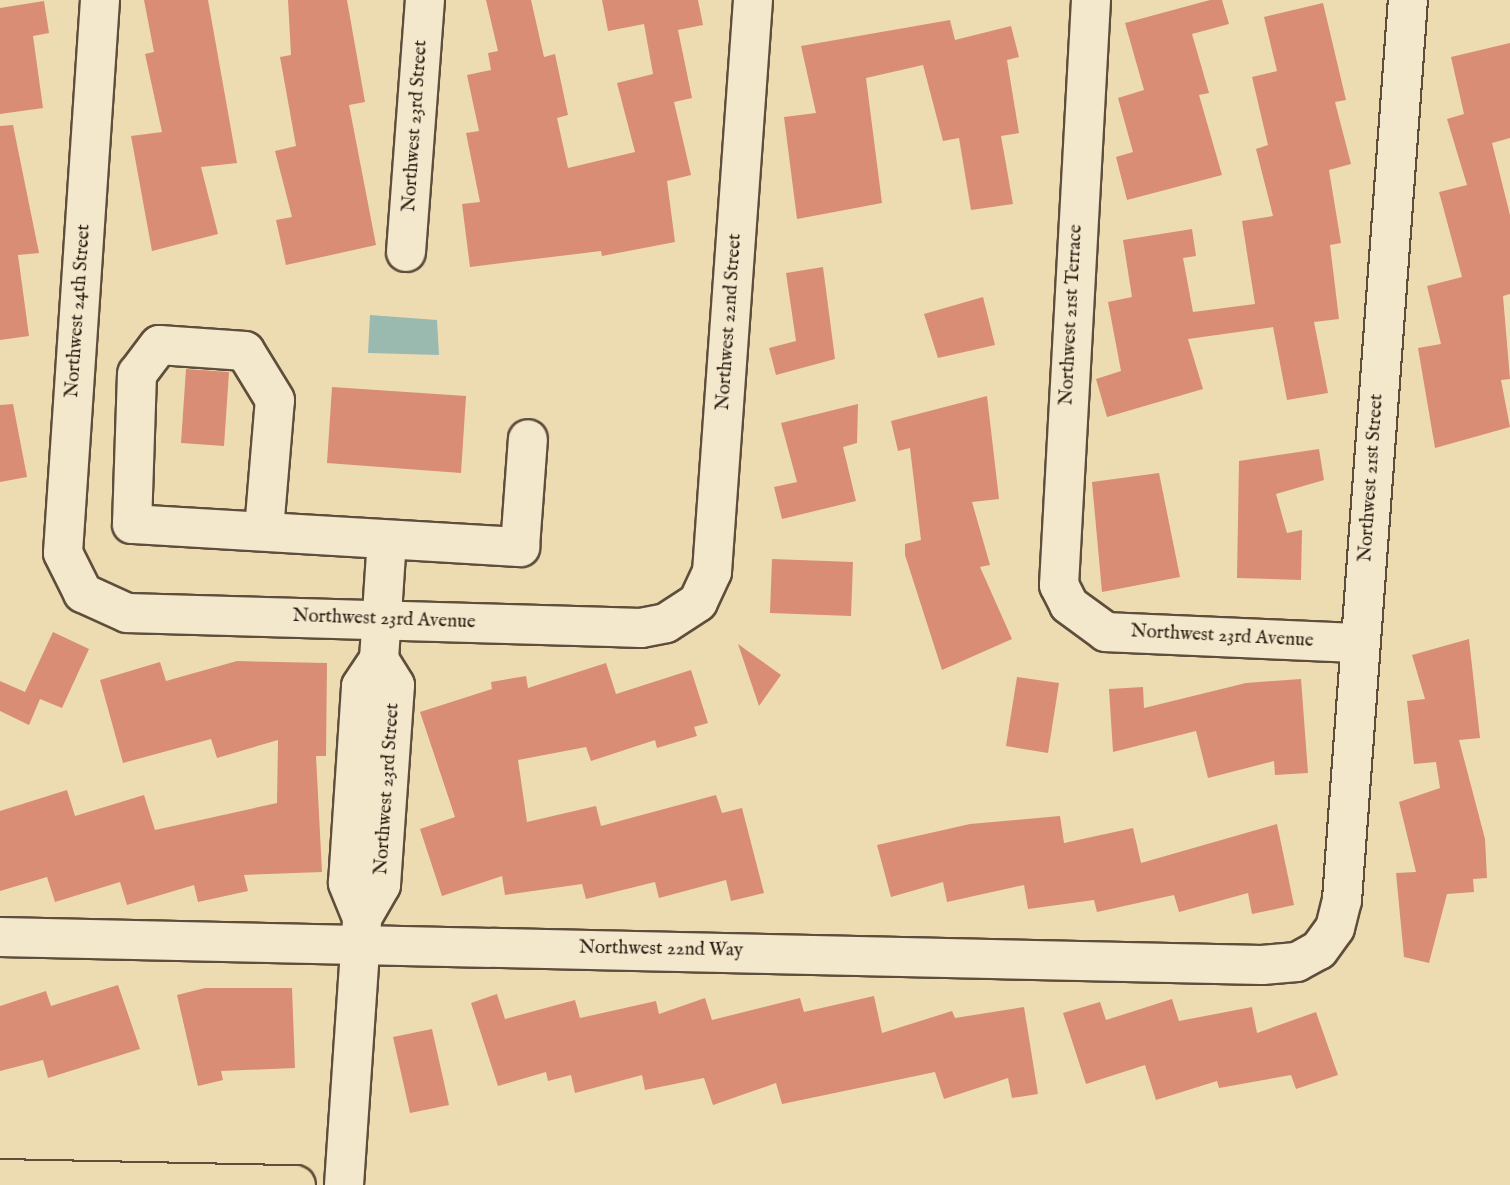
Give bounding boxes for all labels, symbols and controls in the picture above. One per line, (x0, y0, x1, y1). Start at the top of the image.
street label: Northwest 23rd Street (399, 39, 433, 213)
street label: Northwest 24th Street (62, 223, 96, 399)
street label: Northwest 21st Terrace (1056, 224, 1088, 406)
street label: Northwest 22nd Street (712, 233, 748, 411)
street label: Northwest 21st Street (1355, 393, 1389, 563)
street label: Northwest 23rd Avenue (292, 605, 476, 635)
street label: Northwest 23rd Avenue (1130, 621, 1314, 653)
street label: Northwest 23rd Street (371, 702, 405, 876)
street label: Northwest 22nd Way (579, 937, 743, 963)

